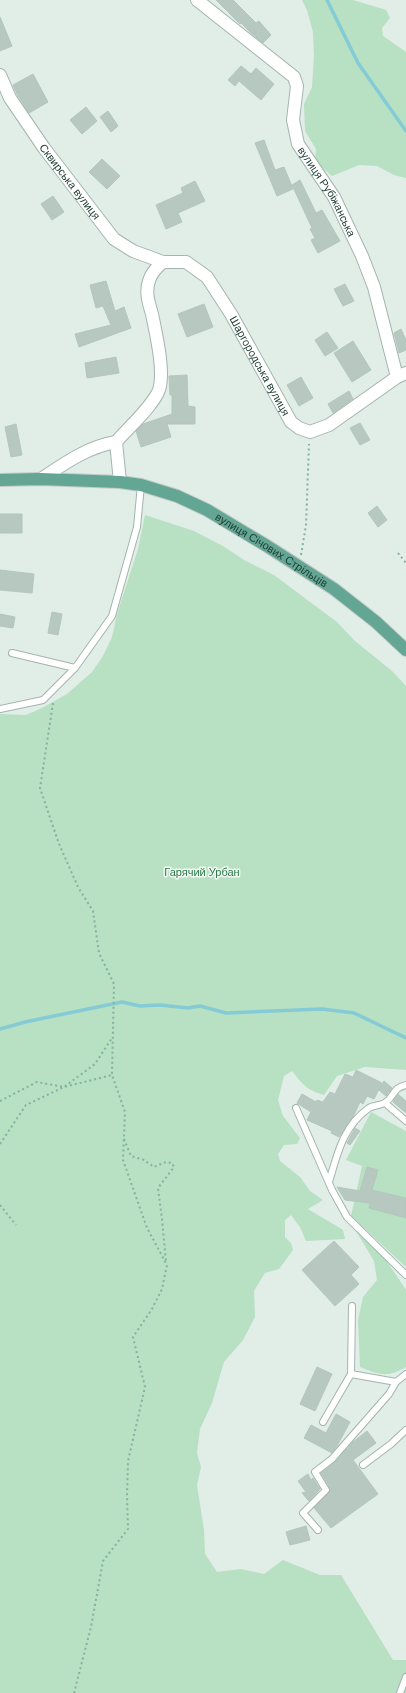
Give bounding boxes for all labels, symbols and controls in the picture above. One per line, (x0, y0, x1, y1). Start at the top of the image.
street label: Сквирська вулиця (37, 141, 103, 222)
street label: вулиця Рубіжанська (296, 144, 358, 239)
street label: Шаргородська вулиця (227, 314, 292, 418)
street label: вулиця Січових Стрільців (213, 511, 330, 589)
park label: Гарячий Урбан (164, 866, 240, 878)

